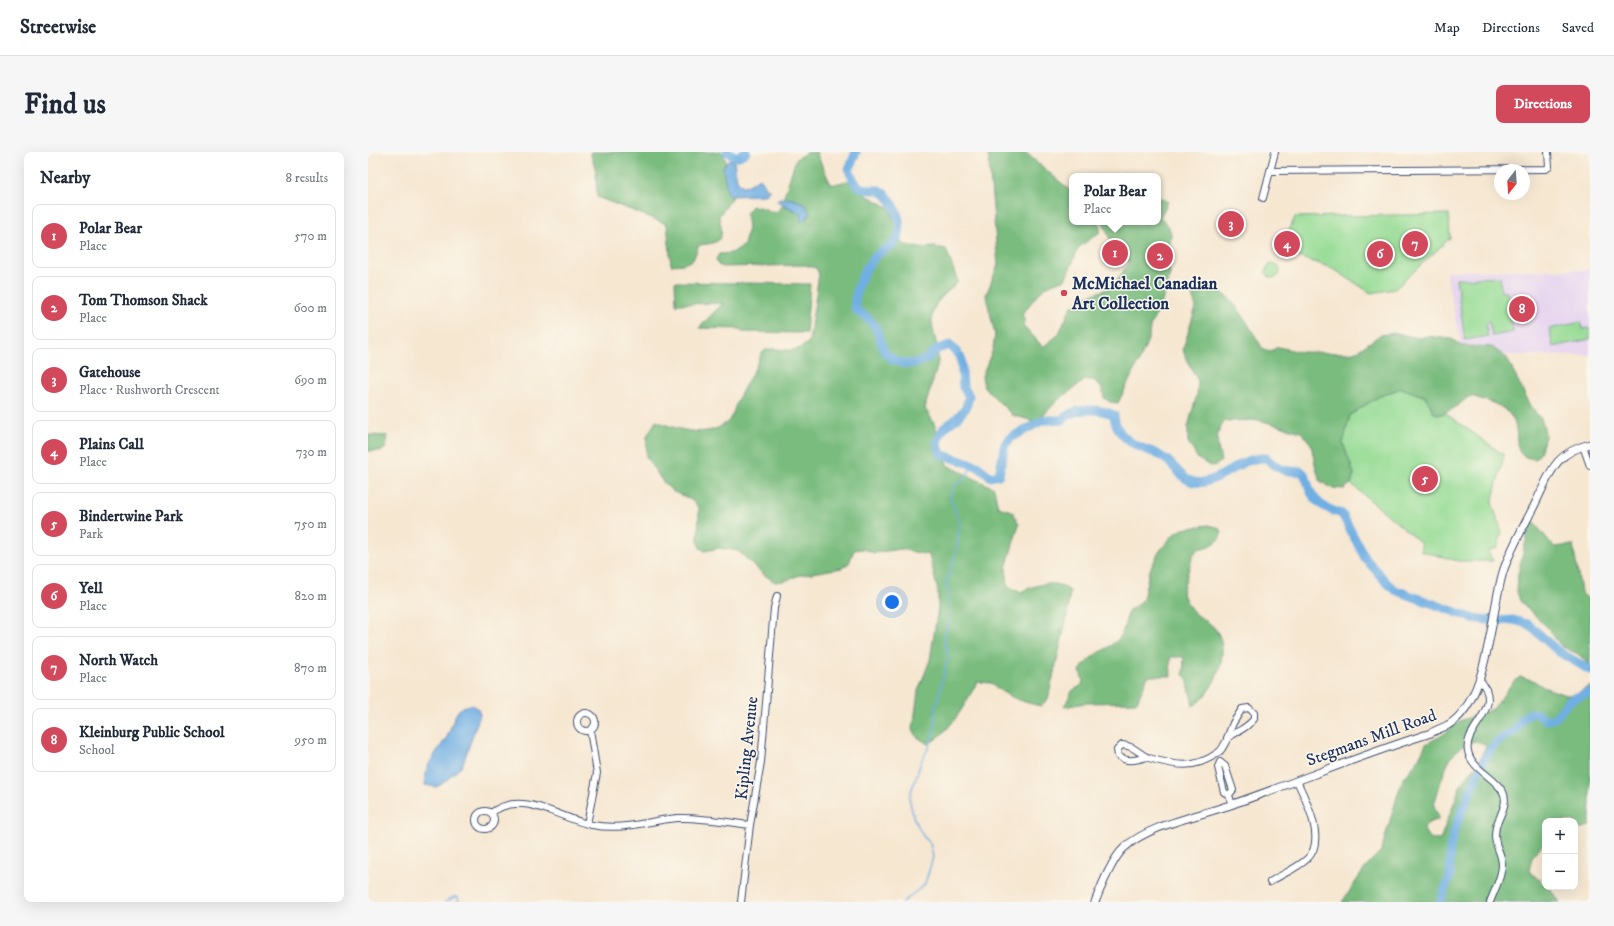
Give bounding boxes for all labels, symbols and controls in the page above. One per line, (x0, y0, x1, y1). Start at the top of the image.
text: Streetwise (20, 16, 96, 39)
text: Map (1434, 19, 1460, 37)
text: Directions (1482, 19, 1540, 37)
text: Saved (1562, 19, 1594, 37)
button: Directions (1496, 85, 1590, 123)
text: Find us (24, 87, 106, 122)
north arrow (1494, 164, 1530, 200)
text: Nearby (40, 167, 90, 189)
text: 8 results (286, 170, 328, 186)
popup (1069, 173, 1161, 225)
text: Polar Bear (1084, 182, 1147, 201)
text: Place (1084, 201, 1111, 217)
pin: 3 (1218, 209, 1244, 239)
text: Polar Bear (79, 219, 142, 238)
text: 1 (52, 228, 56, 244)
text: 570 m (294, 228, 327, 244)
pin: 4 (1274, 229, 1300, 259)
pin: 7 (1402, 229, 1428, 259)
text: Place (79, 238, 107, 254)
pin: 1 (1102, 238, 1128, 268)
pin: 6 (1367, 239, 1393, 269)
pin: 2 (1147, 241, 1173, 271)
place label: McMichael Canadian Art Collection (1071, 273, 1217, 315)
marker: McMichael Canadian Art Collection (1059, 288, 1069, 298)
text: Tom Thomson Shack (79, 291, 208, 310)
pin: 8 (1509, 294, 1535, 324)
text: 2 (51, 300, 57, 316)
text: 600 m (294, 300, 327, 316)
text: Place (79, 310, 107, 326)
text: Gatehouse (79, 363, 140, 382)
text: 3 (52, 372, 56, 388)
text: 690 m (294, 372, 327, 388)
text: Place · Rushworth Crescent (79, 382, 220, 398)
text: Plains Call (79, 435, 144, 454)
text: 4 (50, 444, 58, 460)
text: 730 m (296, 444, 327, 460)
text: Place (79, 454, 107, 470)
pin: 5 (1412, 464, 1438, 494)
text: Bindertwine Park (79, 507, 183, 526)
text: 5 (51, 516, 57, 532)
text: 750 m (294, 516, 327, 532)
text: Park (79, 526, 103, 542)
text: Yell (79, 579, 103, 598)
text: 6 (51, 588, 57, 604)
text: 820 m (295, 588, 327, 604)
your location (882, 592, 902, 612)
text: Place (79, 598, 107, 614)
text: North Watch (79, 651, 158, 670)
text: 7 (51, 660, 57, 676)
text: 870 m (294, 660, 327, 676)
text: Place (79, 670, 107, 686)
street label: Kipling Avenue (731, 695, 763, 801)
street label: Stegmans Mill Road (1303, 704, 1440, 772)
text: Kleinburg Public School (79, 723, 224, 742)
text: 8 (51, 732, 57, 748)
text: 950 m (295, 732, 327, 748)
text: School (79, 742, 115, 758)
map controls (1542, 818, 1578, 890)
button: + (1542, 818, 1578, 854)
button: − (1542, 854, 1578, 890)

